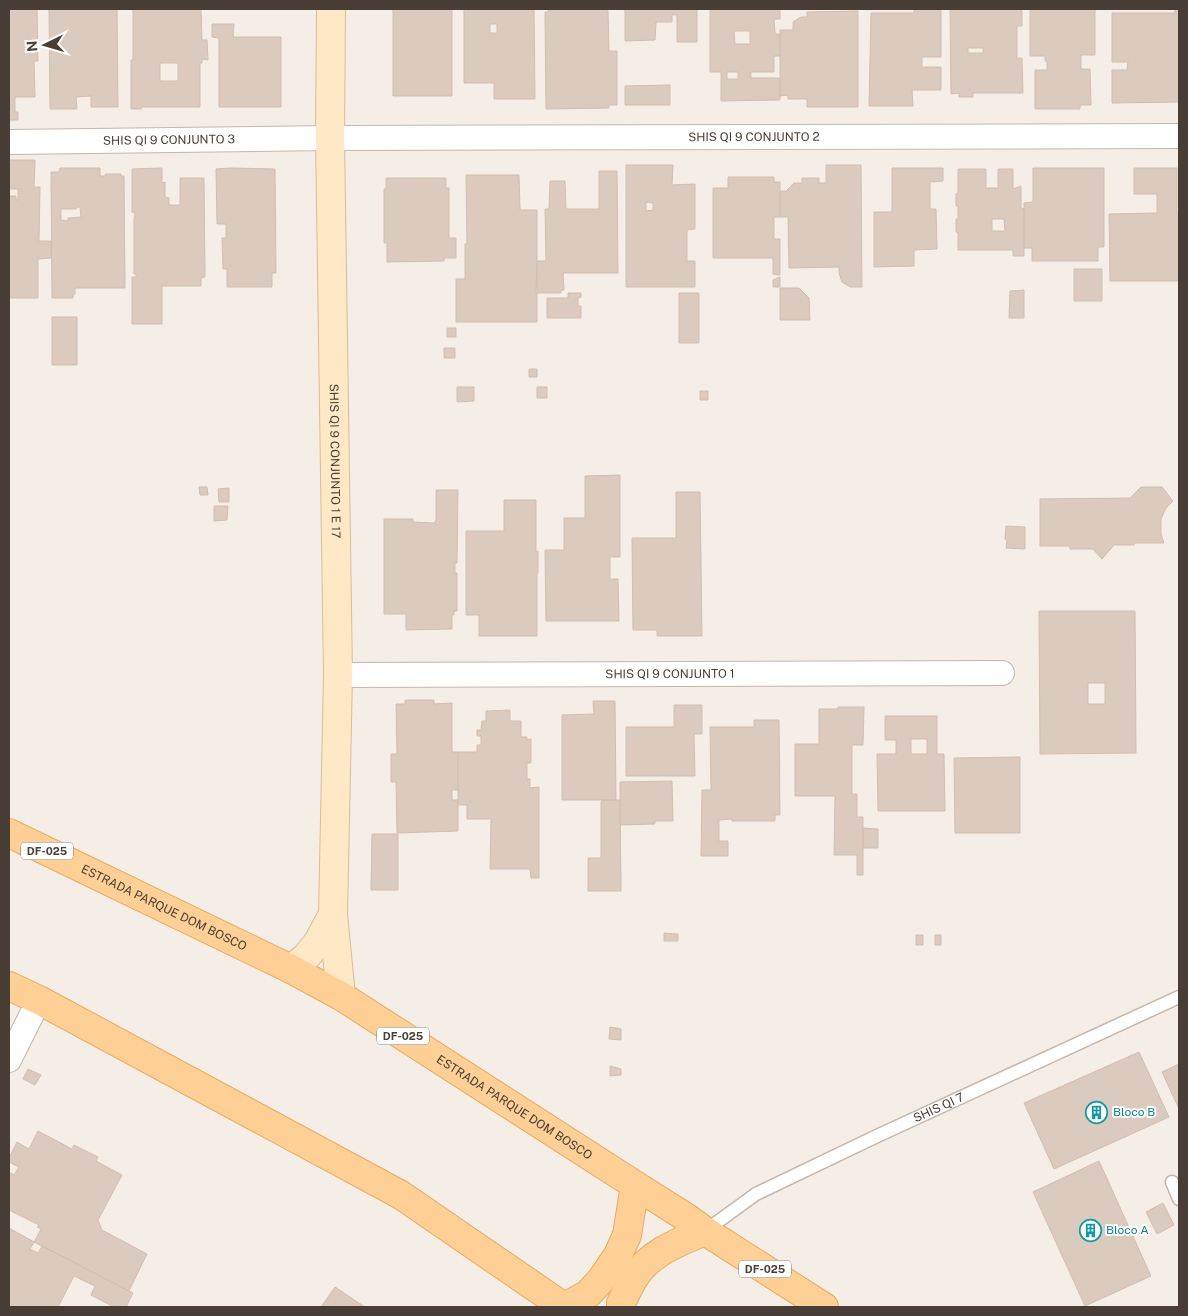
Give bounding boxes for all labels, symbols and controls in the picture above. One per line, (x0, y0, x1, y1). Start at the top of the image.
north arrow (20, 20, 70, 70)
text: N (24, 40, 40, 52)
street label: SHIS QI 9 CONJUNTO 2 (688, 130, 820, 144)
street label: SHIS QI 9 CONJUNTO 3 (103, 132, 235, 148)
street label: SHIS QI 9 CONJUNTO 1 E 17 (327, 384, 343, 538)
street label: SHIS QI 9 CONJUNTO 1 (605, 667, 735, 681)
road number: DF-025 (21, 842, 73, 859)
street label: ESTRADA PARQUE DOM BOSCO (79, 862, 249, 954)
road number: DF-025 (377, 1028, 429, 1044)
street label: ESTRADA PARQUE DOM BOSCO (434, 1052, 595, 1163)
street label: SHIS QI 7 (911, 1090, 966, 1125)
building icon: Bloco B (1085, 1100, 1109, 1124)
place label: Bloco B (1113, 1105, 1155, 1119)
building icon: Bloco A (1078, 1218, 1102, 1242)
place label: Bloco A (1106, 1223, 1149, 1237)
road number: DF-025 (739, 1260, 791, 1278)

